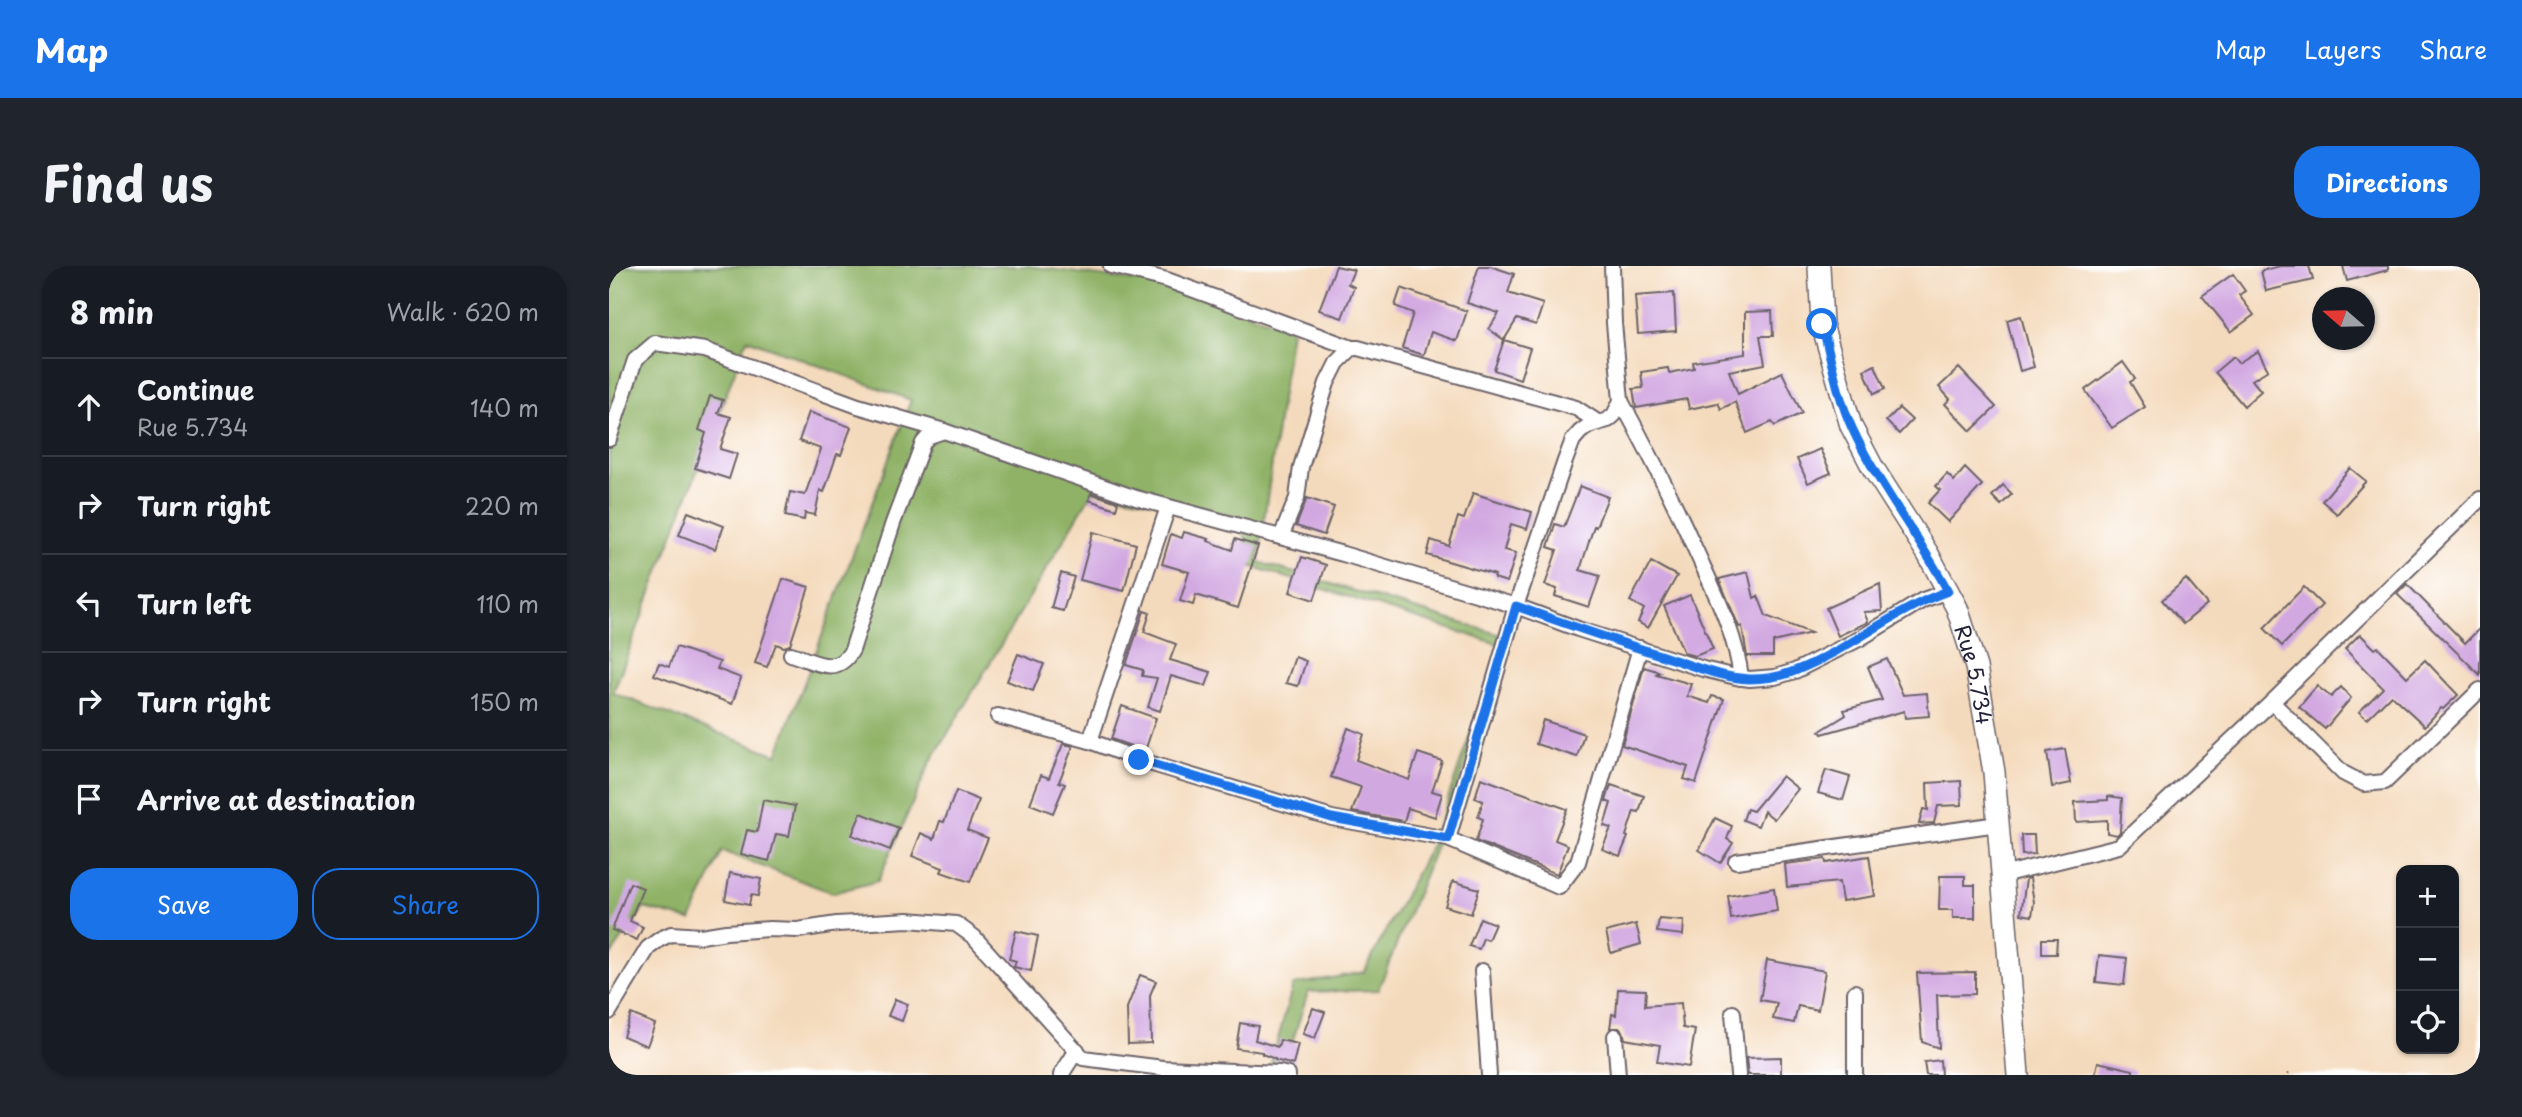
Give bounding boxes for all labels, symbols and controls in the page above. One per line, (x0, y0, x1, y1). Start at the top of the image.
text: Map (35, 24, 108, 74)
text: Map (2215, 31, 2266, 67)
text: Layers (2304, 31, 2381, 67)
text: Share (2419, 31, 2487, 67)
text: Find us (42, 145, 213, 219)
button: Directions (2294, 146, 2480, 218)
north arrow (2312, 287, 2375, 350)
text: 8 min (70, 289, 154, 334)
text: Walk · 620 m (387, 294, 539, 329)
route start (1806, 308, 1837, 339)
text: Continue (137, 370, 254, 409)
icon: ahead (70, 388, 108, 426)
text: 140 m (470, 390, 539, 425)
text: Rue 5.734 (137, 409, 249, 444)
icon: right (70, 486, 108, 524)
text: Turn right (137, 486, 271, 525)
text: 220 m (465, 488, 539, 523)
icon: left (70, 584, 108, 622)
text: Turn left (137, 584, 252, 623)
text: 110 m (477, 586, 539, 621)
street label: Rue 5.734 (1947, 620, 2002, 727)
icon: right (70, 682, 108, 720)
text: Turn right (137, 682, 271, 721)
text: 150 m (470, 684, 539, 719)
route end (1123, 744, 1154, 775)
icon: arrive (70, 780, 108, 818)
text: Arrive at destination (137, 780, 416, 819)
map controls (2396, 865, 2459, 1054)
button: + (2396, 865, 2459, 928)
button: Save (70, 868, 298, 940)
button: Share (312, 868, 539, 940)
button: − (2396, 928, 2459, 991)
button: locate (2396, 991, 2459, 1054)

